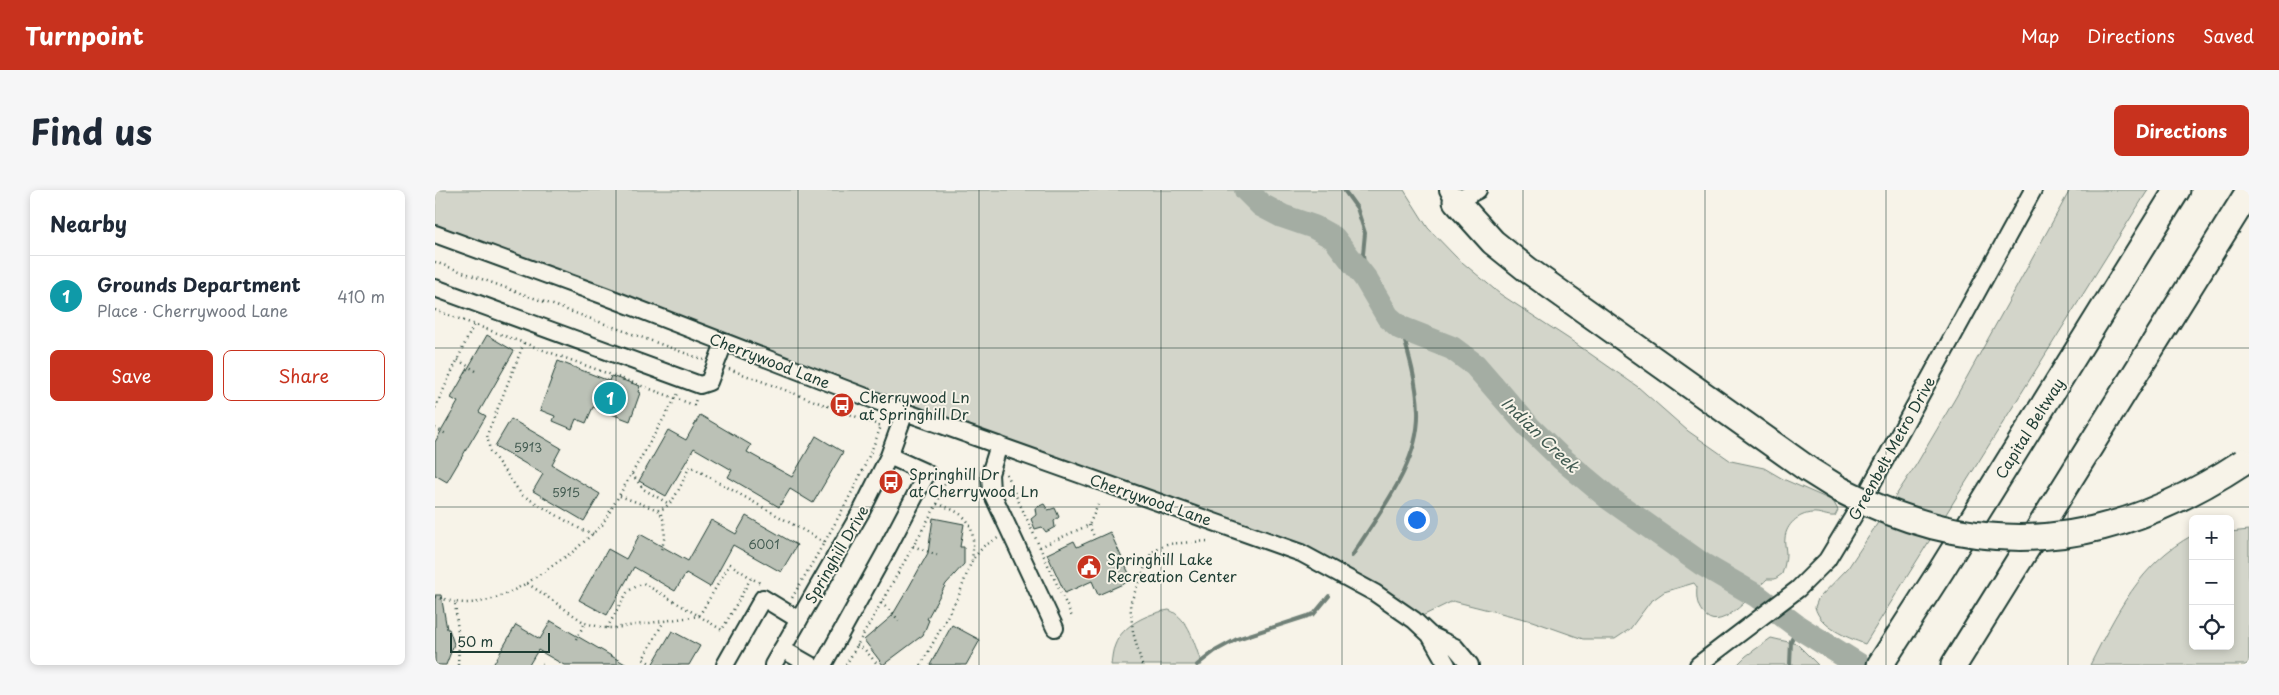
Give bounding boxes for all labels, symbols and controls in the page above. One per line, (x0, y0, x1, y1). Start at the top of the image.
text: Turnpoint (25, 17, 144, 53)
text: Map (2021, 22, 2059, 49)
text: Directions (2087, 22, 2175, 49)
text: Saved (2203, 22, 2254, 49)
text: Find us (30, 104, 152, 157)
button: Directions (2114, 105, 2249, 156)
text: Nearby (50, 207, 127, 239)
text: Grounds Department (97, 270, 301, 298)
text: 1 (62, 284, 70, 308)
text: 410 m (337, 284, 385, 308)
text: Place · Cherrywood Lane (97, 298, 288, 322)
street label: Cherrywood Lane (706, 326, 834, 394)
button: Save (50, 350, 213, 401)
button: Share (223, 350, 385, 401)
street label: Greenbelt Metro Drive (1842, 372, 1940, 524)
street label: Capital Beltway (1989, 373, 2069, 483)
pin: 1 (594, 379, 626, 417)
place label: Cherrywood Ln at Springhill Dr (859, 385, 970, 425)
water label: Indian Creek (1497, 391, 1586, 478)
bus stop icon: Cherrywood Ln at Springhill Dr (829, 392, 855, 418)
house number: 5913 (514, 438, 542, 456)
place label: Springhill Dr at Cherrywood Ln (909, 462, 1039, 502)
street label: Cherrywood Lane (1087, 467, 1215, 531)
bus stop icon: Springhill Dr at Cherrywood Ln (878, 469, 904, 495)
house number: 5915 (552, 483, 580, 501)
street label: Springhill Drive (798, 500, 874, 608)
your location (1404, 507, 1430, 533)
map controls (2189, 515, 2234, 650)
button: + (2189, 515, 2234, 560)
house number: 6001 (748, 535, 780, 553)
place label: Springhill Lake Recreation Center (1107, 547, 1237, 587)
public building icon: Springhill Lake Recreation Center (1076, 554, 1102, 580)
button: − (2189, 560, 2234, 605)
button: locate (2189, 605, 2234, 650)
scale bar (450, 630, 550, 653)
text: 50 m (457, 631, 493, 652)

